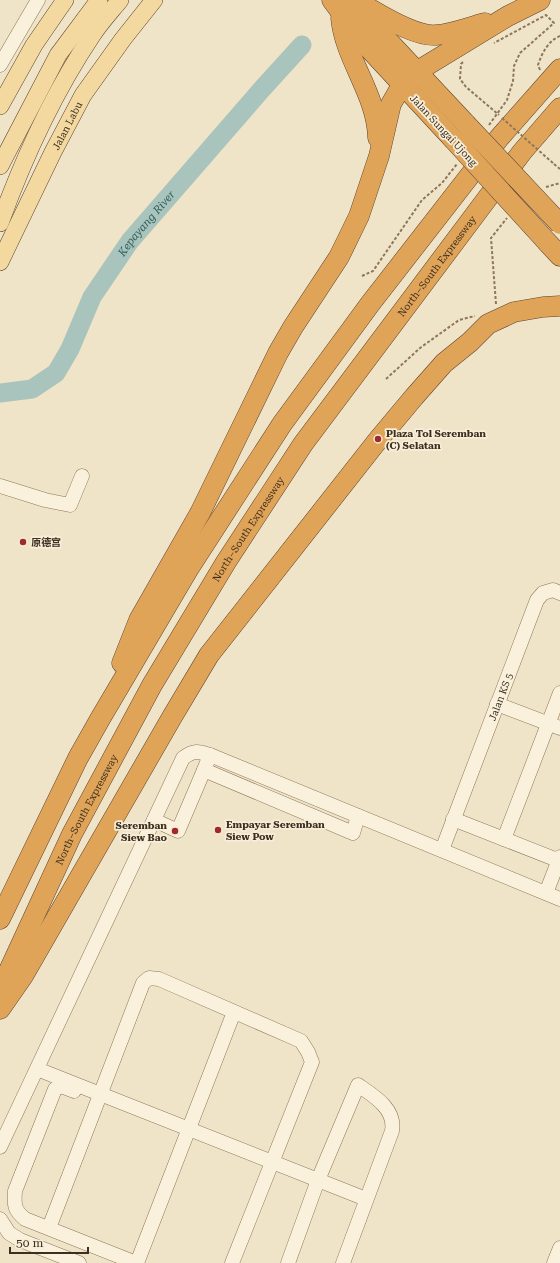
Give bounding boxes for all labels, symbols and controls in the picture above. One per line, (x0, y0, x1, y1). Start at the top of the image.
street label: Jalan Sungai Ujong (408, 92, 480, 168)
street label: Jalan Labu (50, 99, 85, 152)
water label: Kepayang River (115, 188, 178, 260)
street label: North–South Expressway (396, 214, 478, 319)
place label: Plaza Tol Seremban (C) Selatan (386, 428, 486, 451)
marker: Plaza Tol Seremban (C) Selatan (373, 434, 383, 444)
street label: North–South Expressway (210, 475, 286, 584)
place label: 原德宫 (31, 536, 61, 548)
marker: 原德宫 (18, 537, 28, 547)
street label: Jalan KS 5 (487, 671, 515, 722)
street label: North–South Expressway (54, 753, 120, 867)
place label: Empayar Seremban Siew Pow (226, 819, 325, 842)
place label: Seremban Siew Bao (116, 820, 168, 843)
marker: Empayar Seremban Siew Pow (213, 825, 223, 835)
marker: Seremban Siew Bao (170, 826, 180, 836)
scale bar (10, 1229, 88, 1255)
text: 50 m (16, 1236, 43, 1250)

